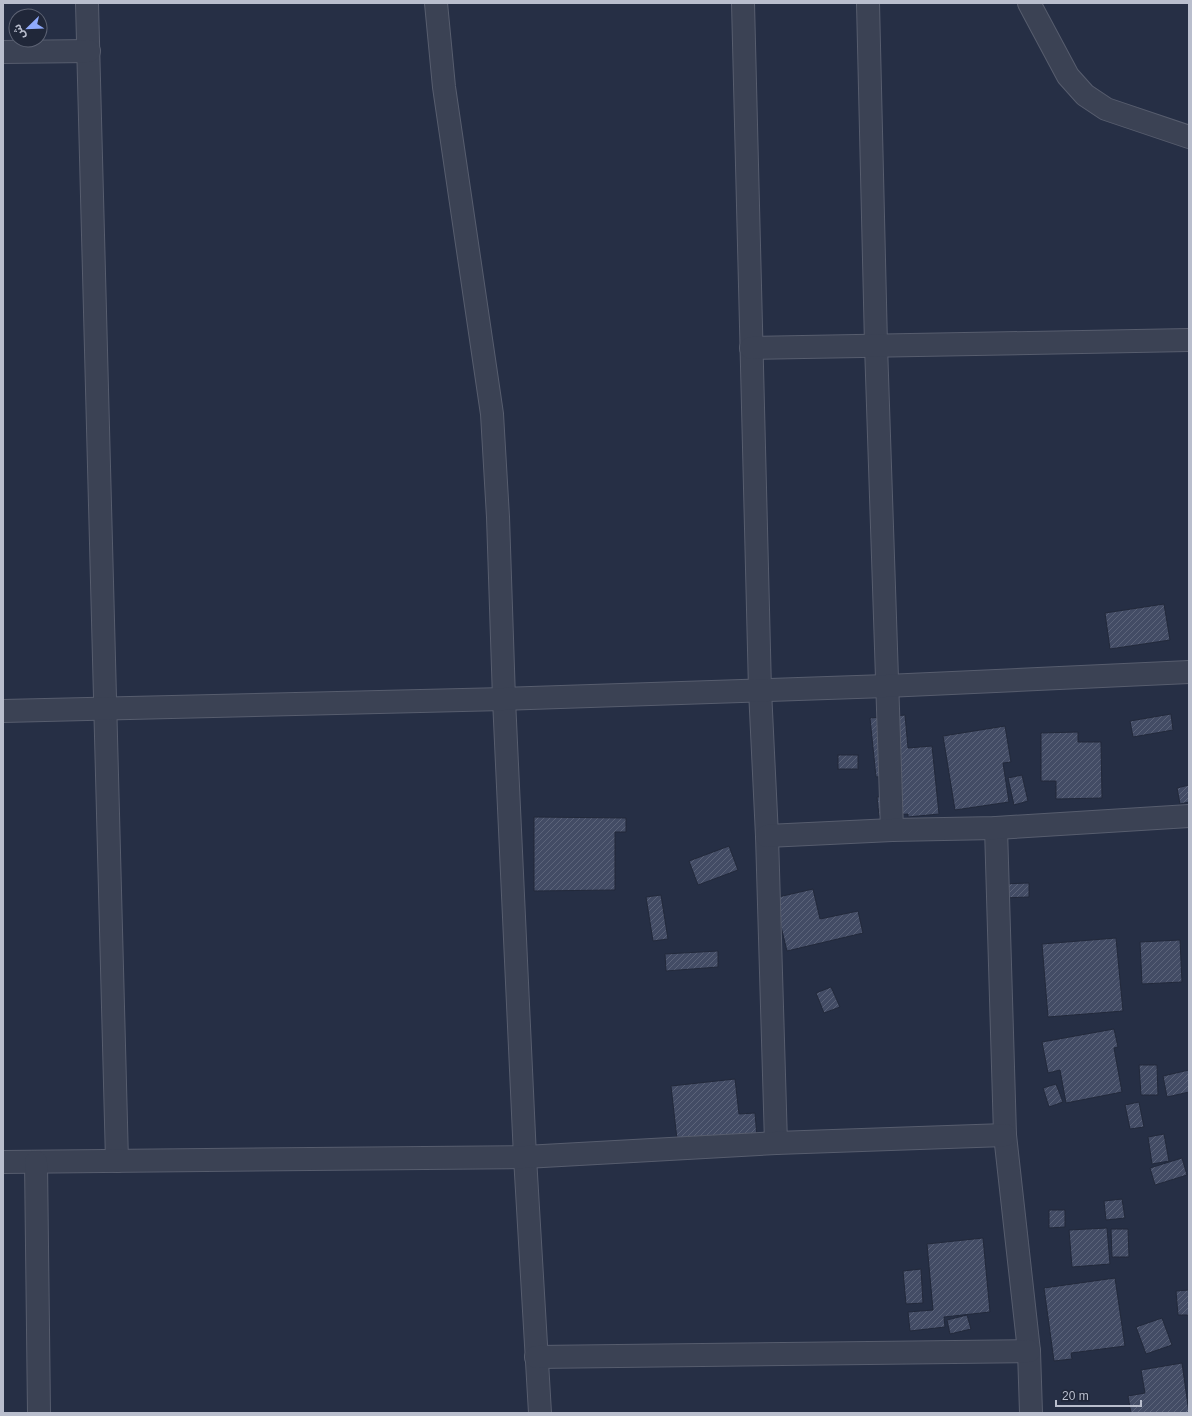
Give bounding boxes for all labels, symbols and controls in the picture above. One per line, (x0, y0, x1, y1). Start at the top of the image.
north arrow (8, 8, 48, 48)
text: ش (10, 22, 28, 41)
scale bar (1056, 1382, 1141, 1408)
text: 20 m (1062, 1389, 1089, 1403)

